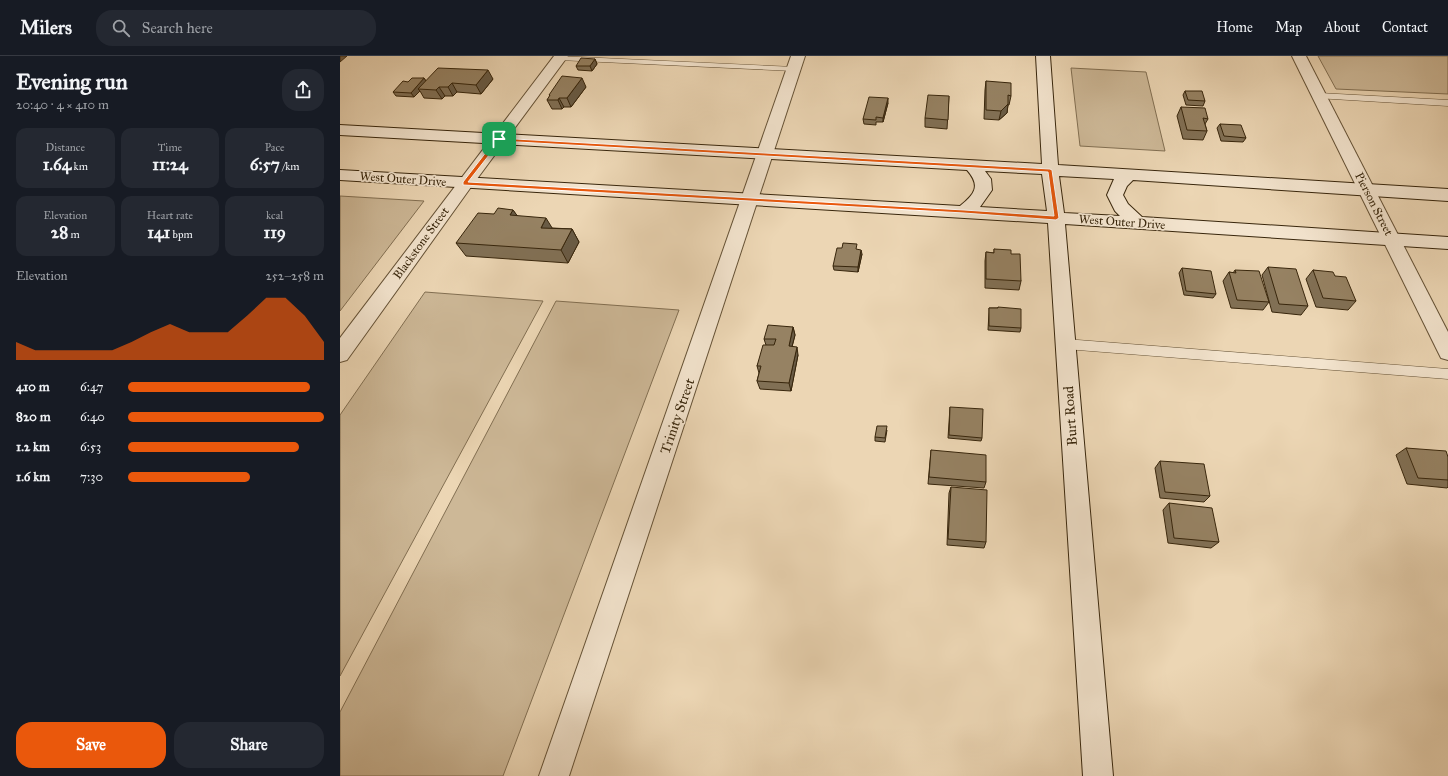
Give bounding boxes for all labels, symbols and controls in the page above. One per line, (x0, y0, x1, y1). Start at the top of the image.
search box (96, 10, 376, 46)
text: Milers (20, 16, 72, 39)
icon: search (110, 17, 132, 39)
text: Search here (142, 19, 213, 37)
text: Home (1216, 19, 1253, 36)
text: Map (1275, 19, 1302, 36)
text: About (1324, 19, 1360, 36)
text: Contact (1382, 19, 1428, 36)
text: Evening run (16, 68, 128, 95)
button: share (282, 69, 324, 111)
text: 20:40 · 4 × 410 m (16, 97, 109, 113)
pin (482, 122, 516, 156)
icon: arrive (488, 128, 510, 150)
text: Distance (46, 141, 85, 154)
text: Time (158, 141, 182, 154)
text: Pace (265, 141, 285, 154)
text: 1.64 (43, 154, 71, 175)
text: 11:24 (152, 154, 188, 175)
text: 6:57 (250, 154, 280, 175)
text: km (71, 160, 88, 173)
text: /km (280, 160, 299, 173)
street label: West Outer Drive (359, 169, 447, 189)
street label: Pierson Street (1352, 170, 1396, 239)
street label: Blackstone Street (390, 204, 452, 282)
text: Elevation (43, 209, 87, 222)
text: Heart rate (147, 209, 193, 222)
text: kcal (266, 209, 283, 222)
street label: West Outer Drive (1078, 212, 1166, 232)
text: 28 (51, 222, 68, 243)
text: 141 (147, 222, 170, 243)
text: 119 (263, 222, 286, 243)
text: m (68, 228, 80, 241)
text: bpm (170, 228, 193, 241)
text: Elevation (16, 268, 68, 284)
text: 252–258 m (265, 268, 324, 284)
street label: Trinity Street (657, 376, 698, 456)
text: 410 m (16, 379, 50, 395)
text: 6:47 (80, 379, 104, 395)
street label: Burt Road (1060, 386, 1081, 446)
text: 820 m (16, 409, 51, 425)
text: 6:40 (80, 409, 105, 425)
text: 1.2 km (16, 439, 50, 455)
text: 6:53 (80, 439, 101, 455)
text: 1.6 km (16, 469, 50, 485)
text: 7:30 (80, 469, 103, 485)
button: Save (16, 722, 166, 768)
button: Share (174, 722, 324, 768)

